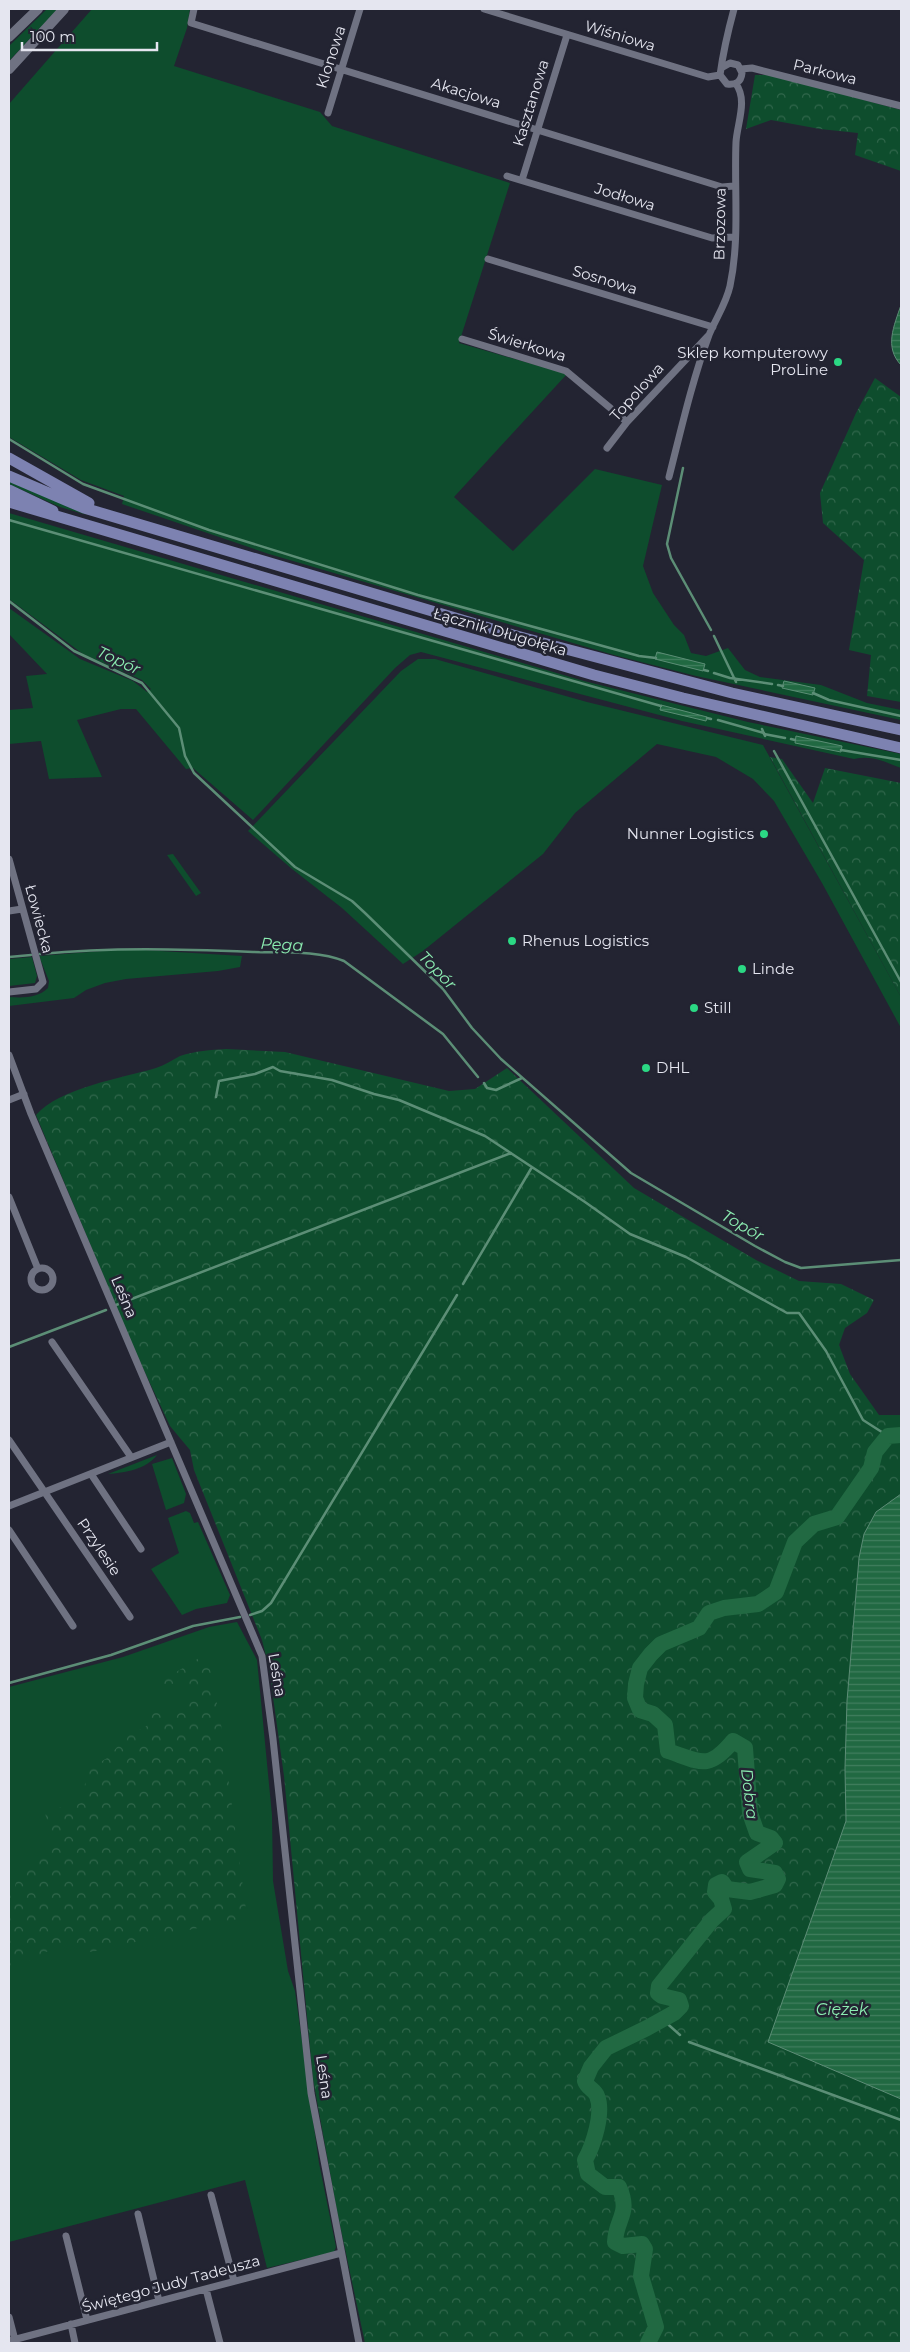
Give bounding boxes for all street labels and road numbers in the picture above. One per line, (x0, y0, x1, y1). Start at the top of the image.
street label: Wiśniowa (583, 16, 658, 55)
street label: Klonowa (311, 23, 350, 91)
street label: Parkowa (791, 54, 859, 89)
street label: Kasztanowa (508, 57, 553, 149)
street label: Akacjowa (429, 73, 503, 112)
street label: Jodłowa (592, 178, 658, 215)
street label: Brzozowa (709, 188, 730, 260)
street label: Sosnowa (570, 261, 640, 298)
street label: Świerkowa (486, 324, 569, 365)
street label: Topolowa (606, 359, 668, 425)
street label: Łącznik Długołęka (431, 603, 569, 660)
street label: Łowiecka (21, 882, 58, 955)
street label: Leśna (107, 1273, 142, 1321)
street label: Przylesie (73, 1514, 126, 1579)
street label: Leśna (264, 1652, 291, 1698)
street label: Leśna (312, 2054, 337, 2100)
street label: Świętego Judy Tadeusza (80, 2251, 262, 2316)

